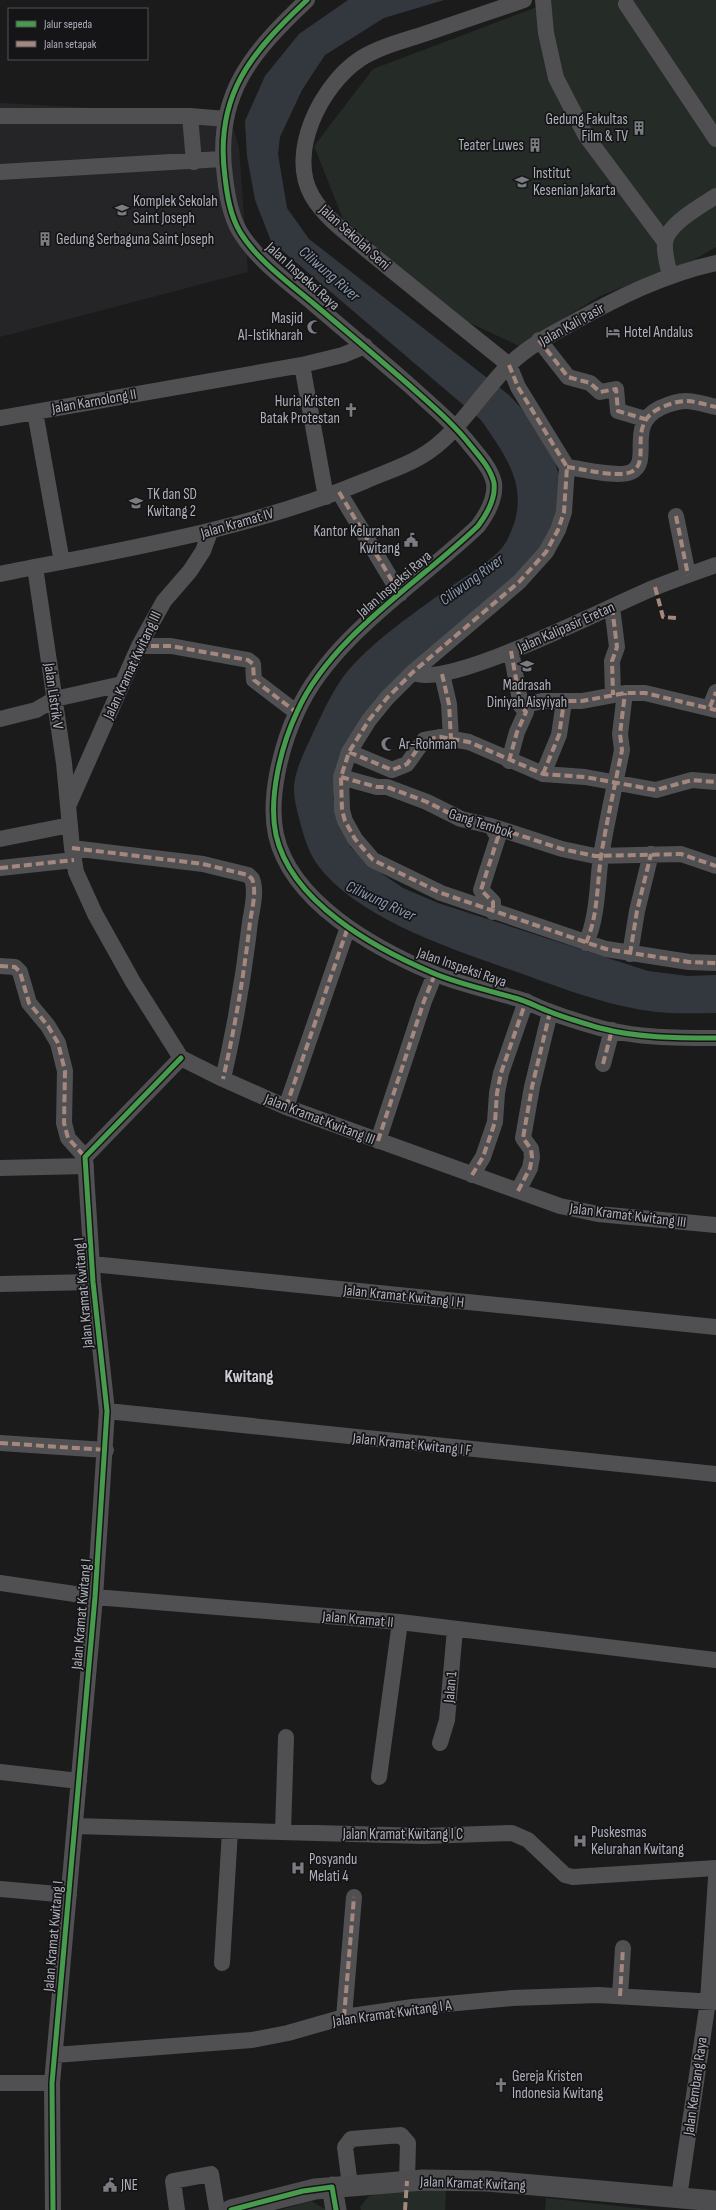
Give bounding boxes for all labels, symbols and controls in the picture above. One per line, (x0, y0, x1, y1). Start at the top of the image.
legend (8, 8, 148, 60)
text: Jalur sepeda (43, 17, 93, 32)
text: Jalan setapak (43, 37, 97, 52)
place label: Gedung Fakultas Film & TV (545, 110, 628, 146)
building icon: Gedung Fakultas Film & TV (631, 120, 647, 136)
place label: Teater Luwes (458, 136, 524, 155)
building icon: Teater Luwes (527, 137, 543, 153)
place label: Institut Kesenian Jakarta (533, 164, 616, 200)
school or university icon: Institut Kesenian Jakarta (514, 174, 530, 190)
place label: Komplek Sekolah Saint Joseph (133, 192, 218, 228)
street label: Jalan Sekolah Seni (314, 200, 394, 274)
school or university icon: Komplek Sekolah Saint Joseph (114, 202, 130, 218)
place label: Gedung Serbaguna Saint Joseph (56, 230, 214, 249)
building icon: Gedung Serbaguna Saint Joseph (37, 231, 53, 247)
street label: Jalan Inspeksi Raya (261, 237, 344, 315)
water label: Ciliwung River (295, 242, 364, 306)
street label: Jalan Kali Pasir (536, 298, 609, 351)
place label: Masjid Al-Istikharah (237, 309, 303, 345)
mosque icon: Masjid Al-Istikharah (306, 319, 322, 335)
place label: Hotel Andalus (624, 323, 693, 342)
hotel icon: Hotel Andalus (605, 324, 621, 340)
street label: Jalan Karnolong II (49, 385, 138, 418)
place label: Huria Kristen Batak Protestan (260, 392, 340, 428)
church icon: Huria Kristen Batak Protestan (343, 402, 359, 418)
place label: TK dan SD Kwitang 2 (147, 485, 197, 521)
school or university icon: TK dan SD Kwitang 2 (128, 495, 144, 511)
street label: Jalan Kramat IV (198, 504, 276, 543)
place label: Kantor Kelurahan Kwitang (314, 522, 400, 558)
public building icon: Kantor Kelurahan Kwitang (403, 532, 419, 548)
street label: Jalan Inspeksi Raya (352, 547, 436, 623)
water label: Ciliwung River (436, 550, 508, 610)
street label: Jalan Kalipasir Eretan (514, 598, 618, 658)
street label: Jalan Kramat Kwitang III (99, 608, 166, 723)
school or university icon: Madrasah Diniyah Aisyiyah (519, 658, 535, 674)
street label: Jalan Listrik V (39, 661, 68, 731)
place label: Madrasah Diniyah Aisyiyah (487, 676, 567, 712)
place label: Ar-Rohman (398, 735, 457, 754)
mosque icon: Ar-Rohman (380, 736, 396, 752)
street label: Gang Tembok (446, 804, 516, 843)
water label: Ciliwung River (343, 877, 419, 926)
street label: Jalan Inspeksi Raya (414, 943, 509, 992)
street label: Jalan Kramat Kwitang III (261, 1089, 378, 1149)
street label: Jalan Kramat Kwitang III (568, 1199, 687, 1232)
street label: Jalan Kramat Kwitang I (69, 1237, 98, 1350)
street label: Jalan Kramat Kwitang I H (342, 1281, 465, 1312)
district label: Kwitang (225, 1367, 273, 1387)
street label: Jalan Kramat Kwitang I F (351, 1429, 472, 1460)
street label: Jalan Kramat Kwitang I (67, 1558, 96, 1671)
street label: Jalan Kramat II (321, 1607, 394, 1632)
street label: Jalan 1 (440, 1670, 461, 1705)
place label: Puskesmas Kelurahan Kwitang (591, 1823, 684, 1859)
street label: Jalan Kramat Kwitang I C (342, 1825, 463, 1844)
hospital icon: Puskesmas Kelurahan Kwitang (572, 1833, 588, 1849)
place label: Posyandu Melati 4 (309, 1850, 357, 1886)
hospital icon: Posyandu Melati 4 (290, 1860, 306, 1876)
street label: Jalan Kramat Kwitang I (39, 1880, 68, 1993)
street label: Jalan Kramat Kwitang I A (330, 1996, 453, 2031)
street label: Jalan Kembang Raya (679, 2036, 712, 2137)
place label: Gereja Kristen Indonesia Kwitang (512, 2067, 603, 2103)
church icon: Gereja Kristen Indonesia Kwitang (493, 2077, 509, 2093)
street label: Jalan Kramat Kwitang (419, 2172, 526, 2195)
place label: JNE (120, 2176, 138, 2195)
public building icon: JNE (102, 2177, 118, 2193)

